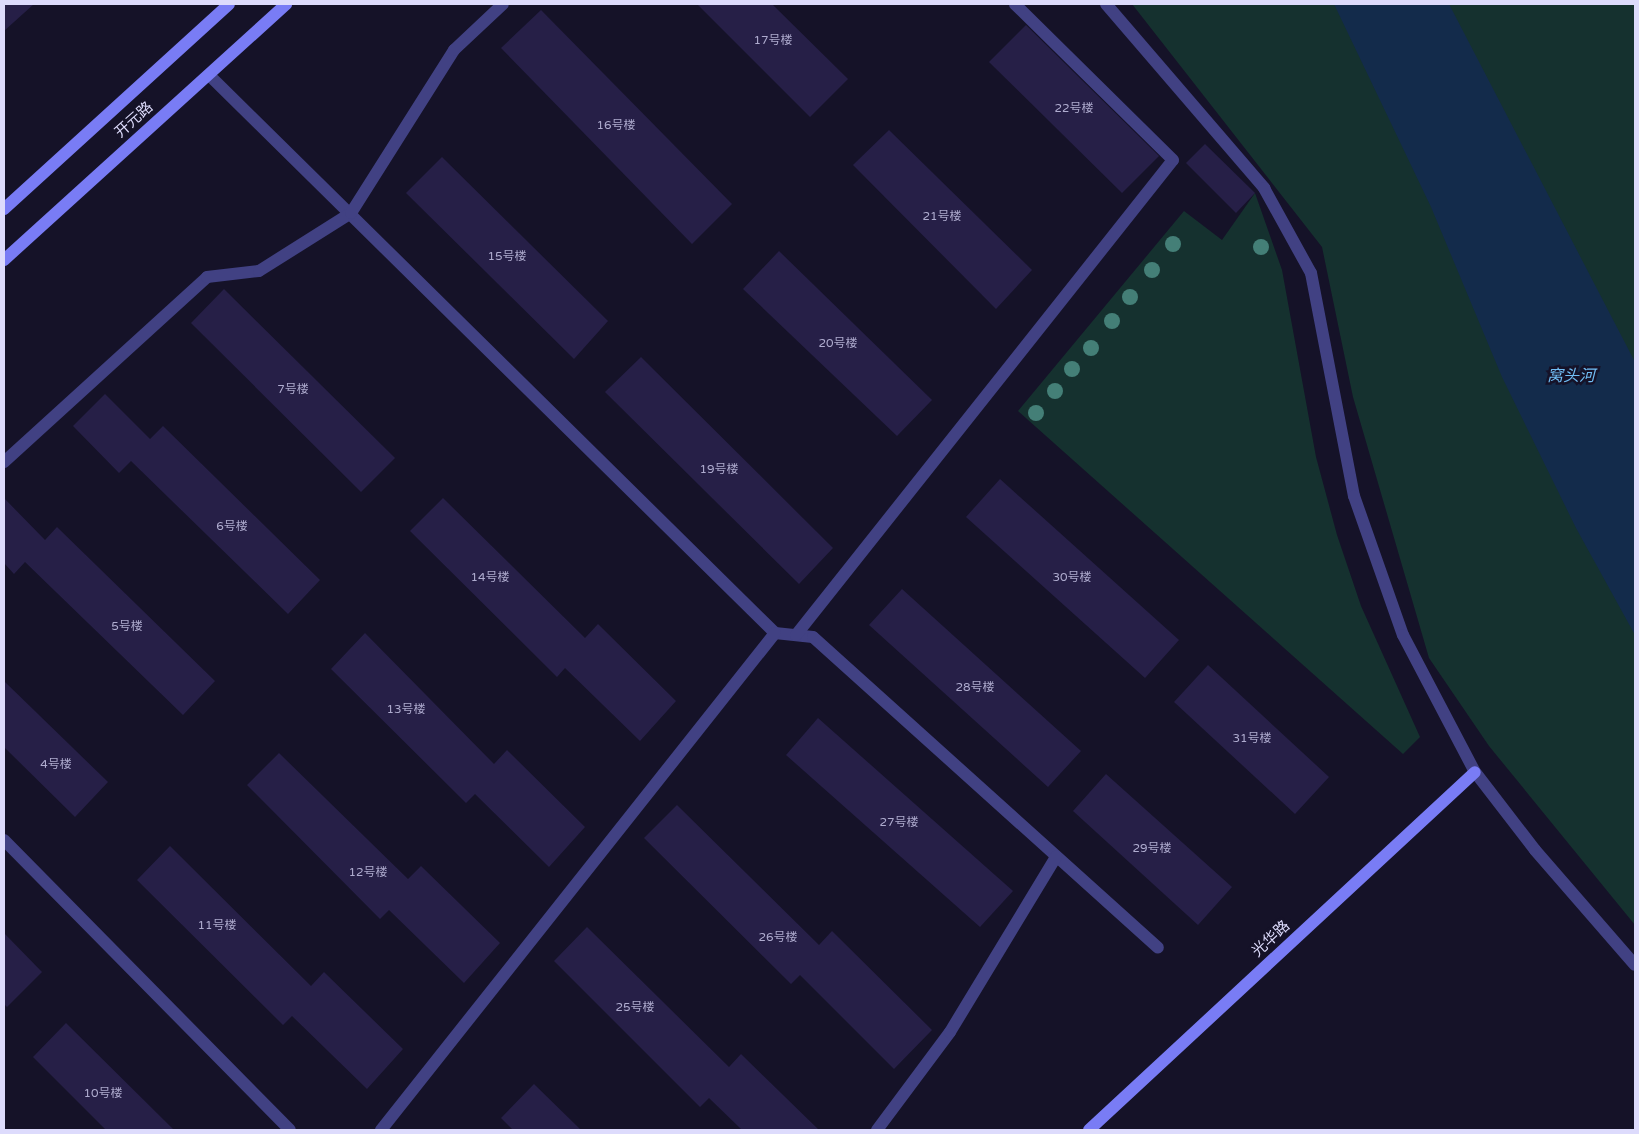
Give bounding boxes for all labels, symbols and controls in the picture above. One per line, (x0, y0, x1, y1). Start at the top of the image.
house number: 17号楼 (753, 34, 793, 48)
street label: 开元路 (111, 98, 157, 142)
house number: 22号楼 (1054, 102, 1094, 116)
house number: 16号楼 (596, 119, 636, 133)
house number: 21号楼 (922, 210, 962, 224)
house number: 15号楼 (487, 250, 527, 264)
house number: 20号楼 (818, 337, 858, 351)
water label: 窝头河 (1547, 366, 1595, 386)
house number: 7号楼 (277, 383, 309, 397)
house number: 19号楼 (699, 463, 739, 477)
house number: 6号楼 (216, 520, 248, 534)
house number: 14号楼 (470, 571, 510, 585)
house number: 30号楼 (1052, 571, 1092, 585)
house number: 5号楼 (111, 620, 143, 634)
house number: 28号楼 (955, 681, 995, 695)
house number: 13号楼 (386, 703, 426, 717)
house number: 31号楼 (1232, 732, 1272, 746)
house number: 4号楼 (40, 758, 72, 772)
house number: 27号楼 (879, 816, 919, 830)
house number: 29号楼 (1132, 842, 1172, 856)
house number: 12号楼 (348, 866, 388, 880)
street label: 光华路 (1248, 917, 1294, 961)
house number: 11号楼 (197, 919, 237, 933)
house number: 26号楼 (758, 931, 798, 945)
house number: 25号楼 (615, 1001, 655, 1015)
house number: 10号楼 (83, 1087, 123, 1101)

